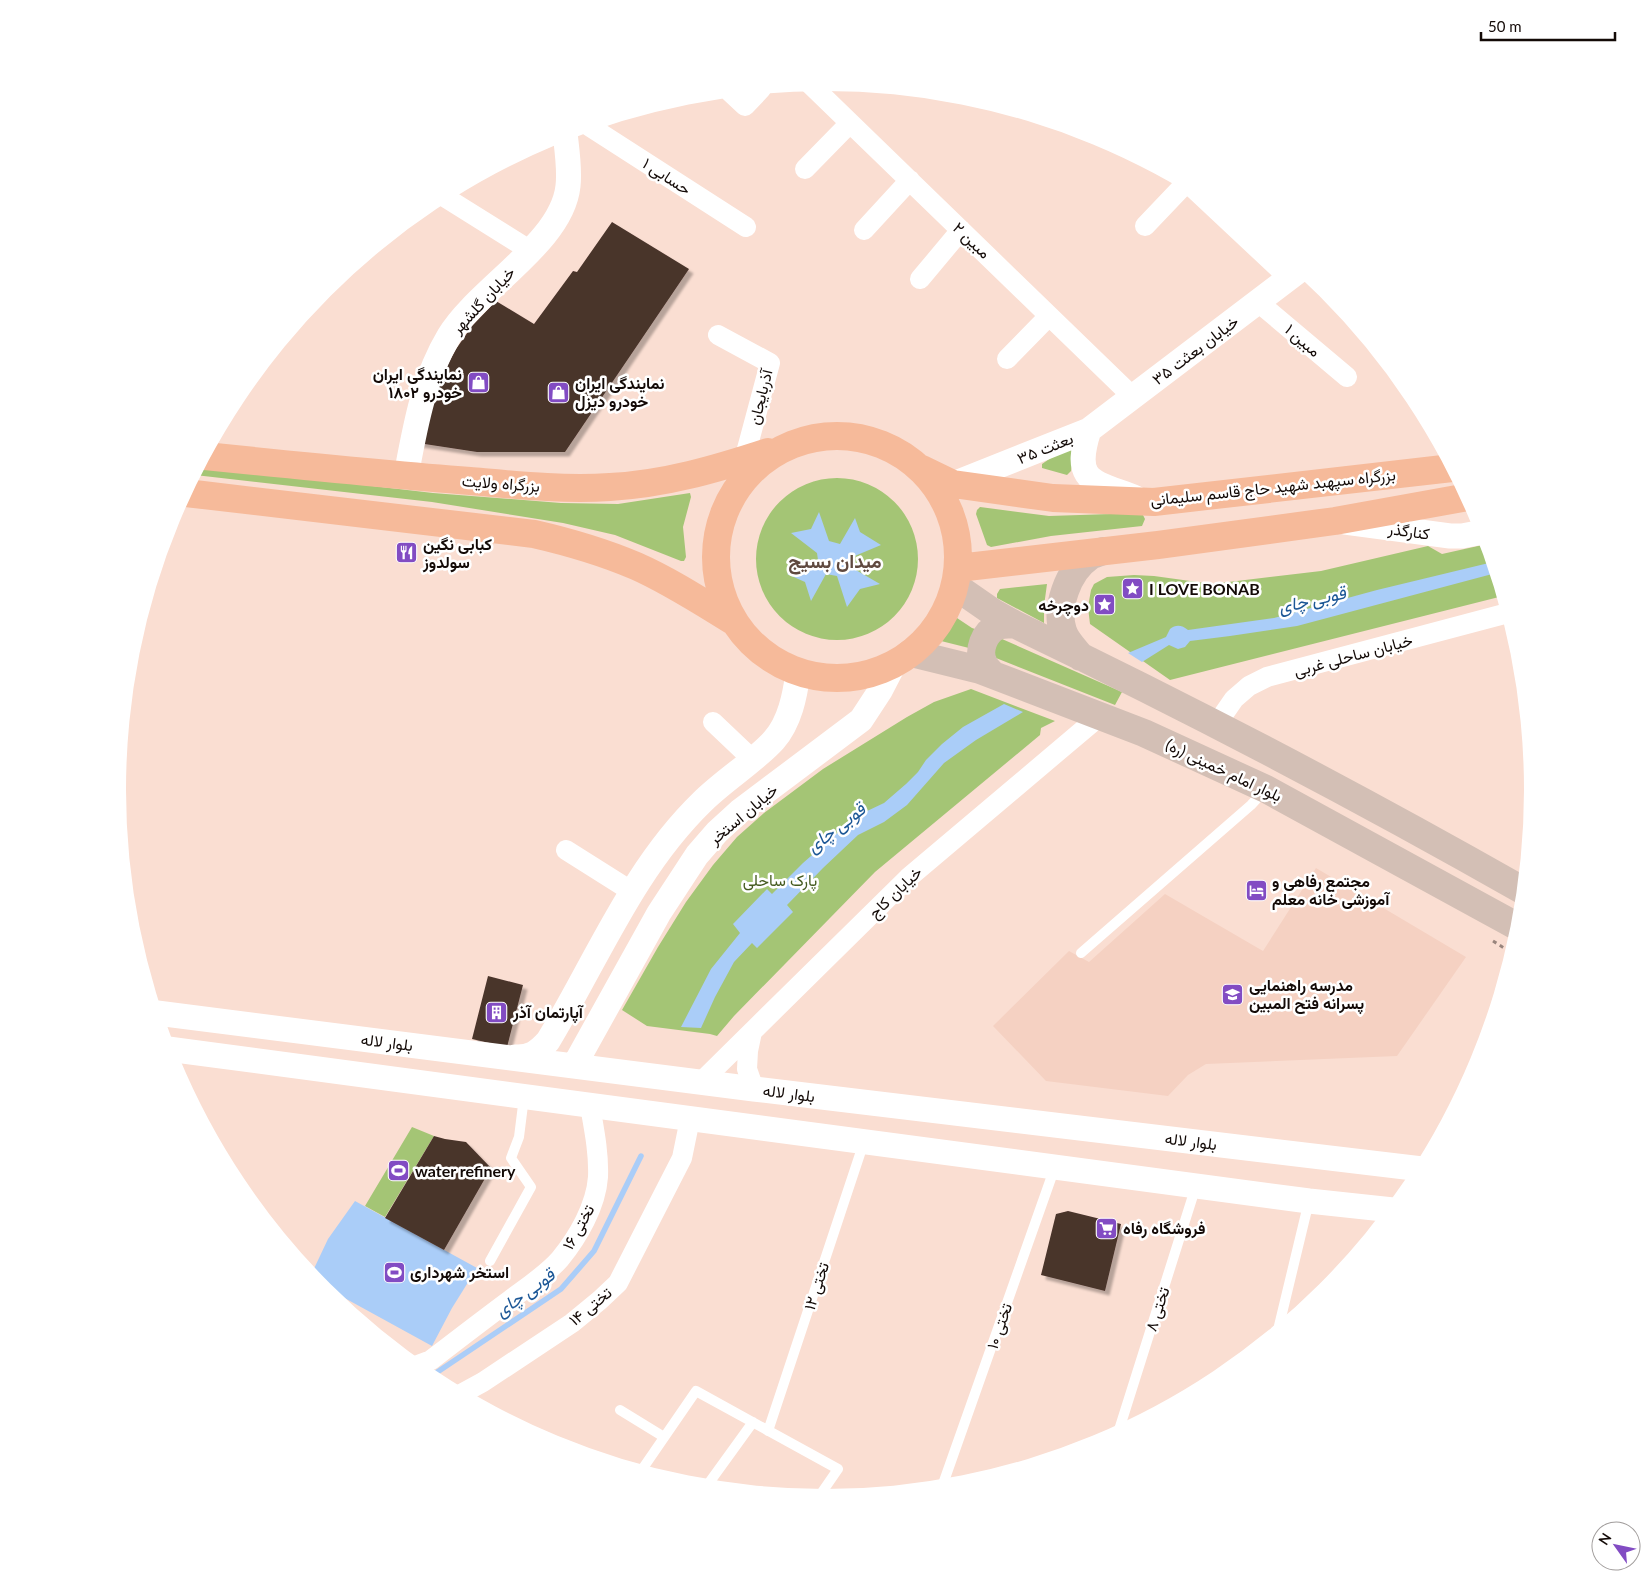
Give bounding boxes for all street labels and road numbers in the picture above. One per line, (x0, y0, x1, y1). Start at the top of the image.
street label: حسابی ۱ (638, 153, 695, 200)
street label: مبین ۲ (948, 217, 995, 263)
street label: خیابان گلشهر (446, 262, 520, 339)
street label: خیابان بعثت ۳۵ (1148, 311, 1242, 389)
street label: مبین ۱ (1280, 319, 1325, 362)
street label: آذربایجان (743, 366, 778, 427)
street label: بعثت ۳۵ (1014, 428, 1076, 468)
street label: بزرگراه سپهبد شهید حاج قاسم سلیمانی (1149, 464, 1397, 512)
street label: بزرگراه ولایت (461, 470, 541, 497)
street label: کنارگذر (1386, 518, 1431, 545)
street label: خیابان ساحلی غربی (1291, 629, 1415, 681)
street label: بلوار امام خمینی (ره) (1162, 734, 1285, 807)
street label: خیابان استخر (704, 779, 782, 850)
street label: خیابان کاج (864, 862, 927, 924)
street label: بلوار لاله (360, 1029, 414, 1056)
street label: بلوار لاله (762, 1080, 816, 1107)
street label: بلوار لاله (1164, 1128, 1218, 1155)
street label: تختی ۱۶ (558, 1201, 599, 1254)
street label: تختی ۱۲ (799, 1260, 834, 1313)
street label: تختی ۱۴ (564, 1282, 616, 1330)
street label: تختی ۸ (1140, 1284, 1175, 1334)
street label: تختی ۱۰ (982, 1300, 1017, 1352)

